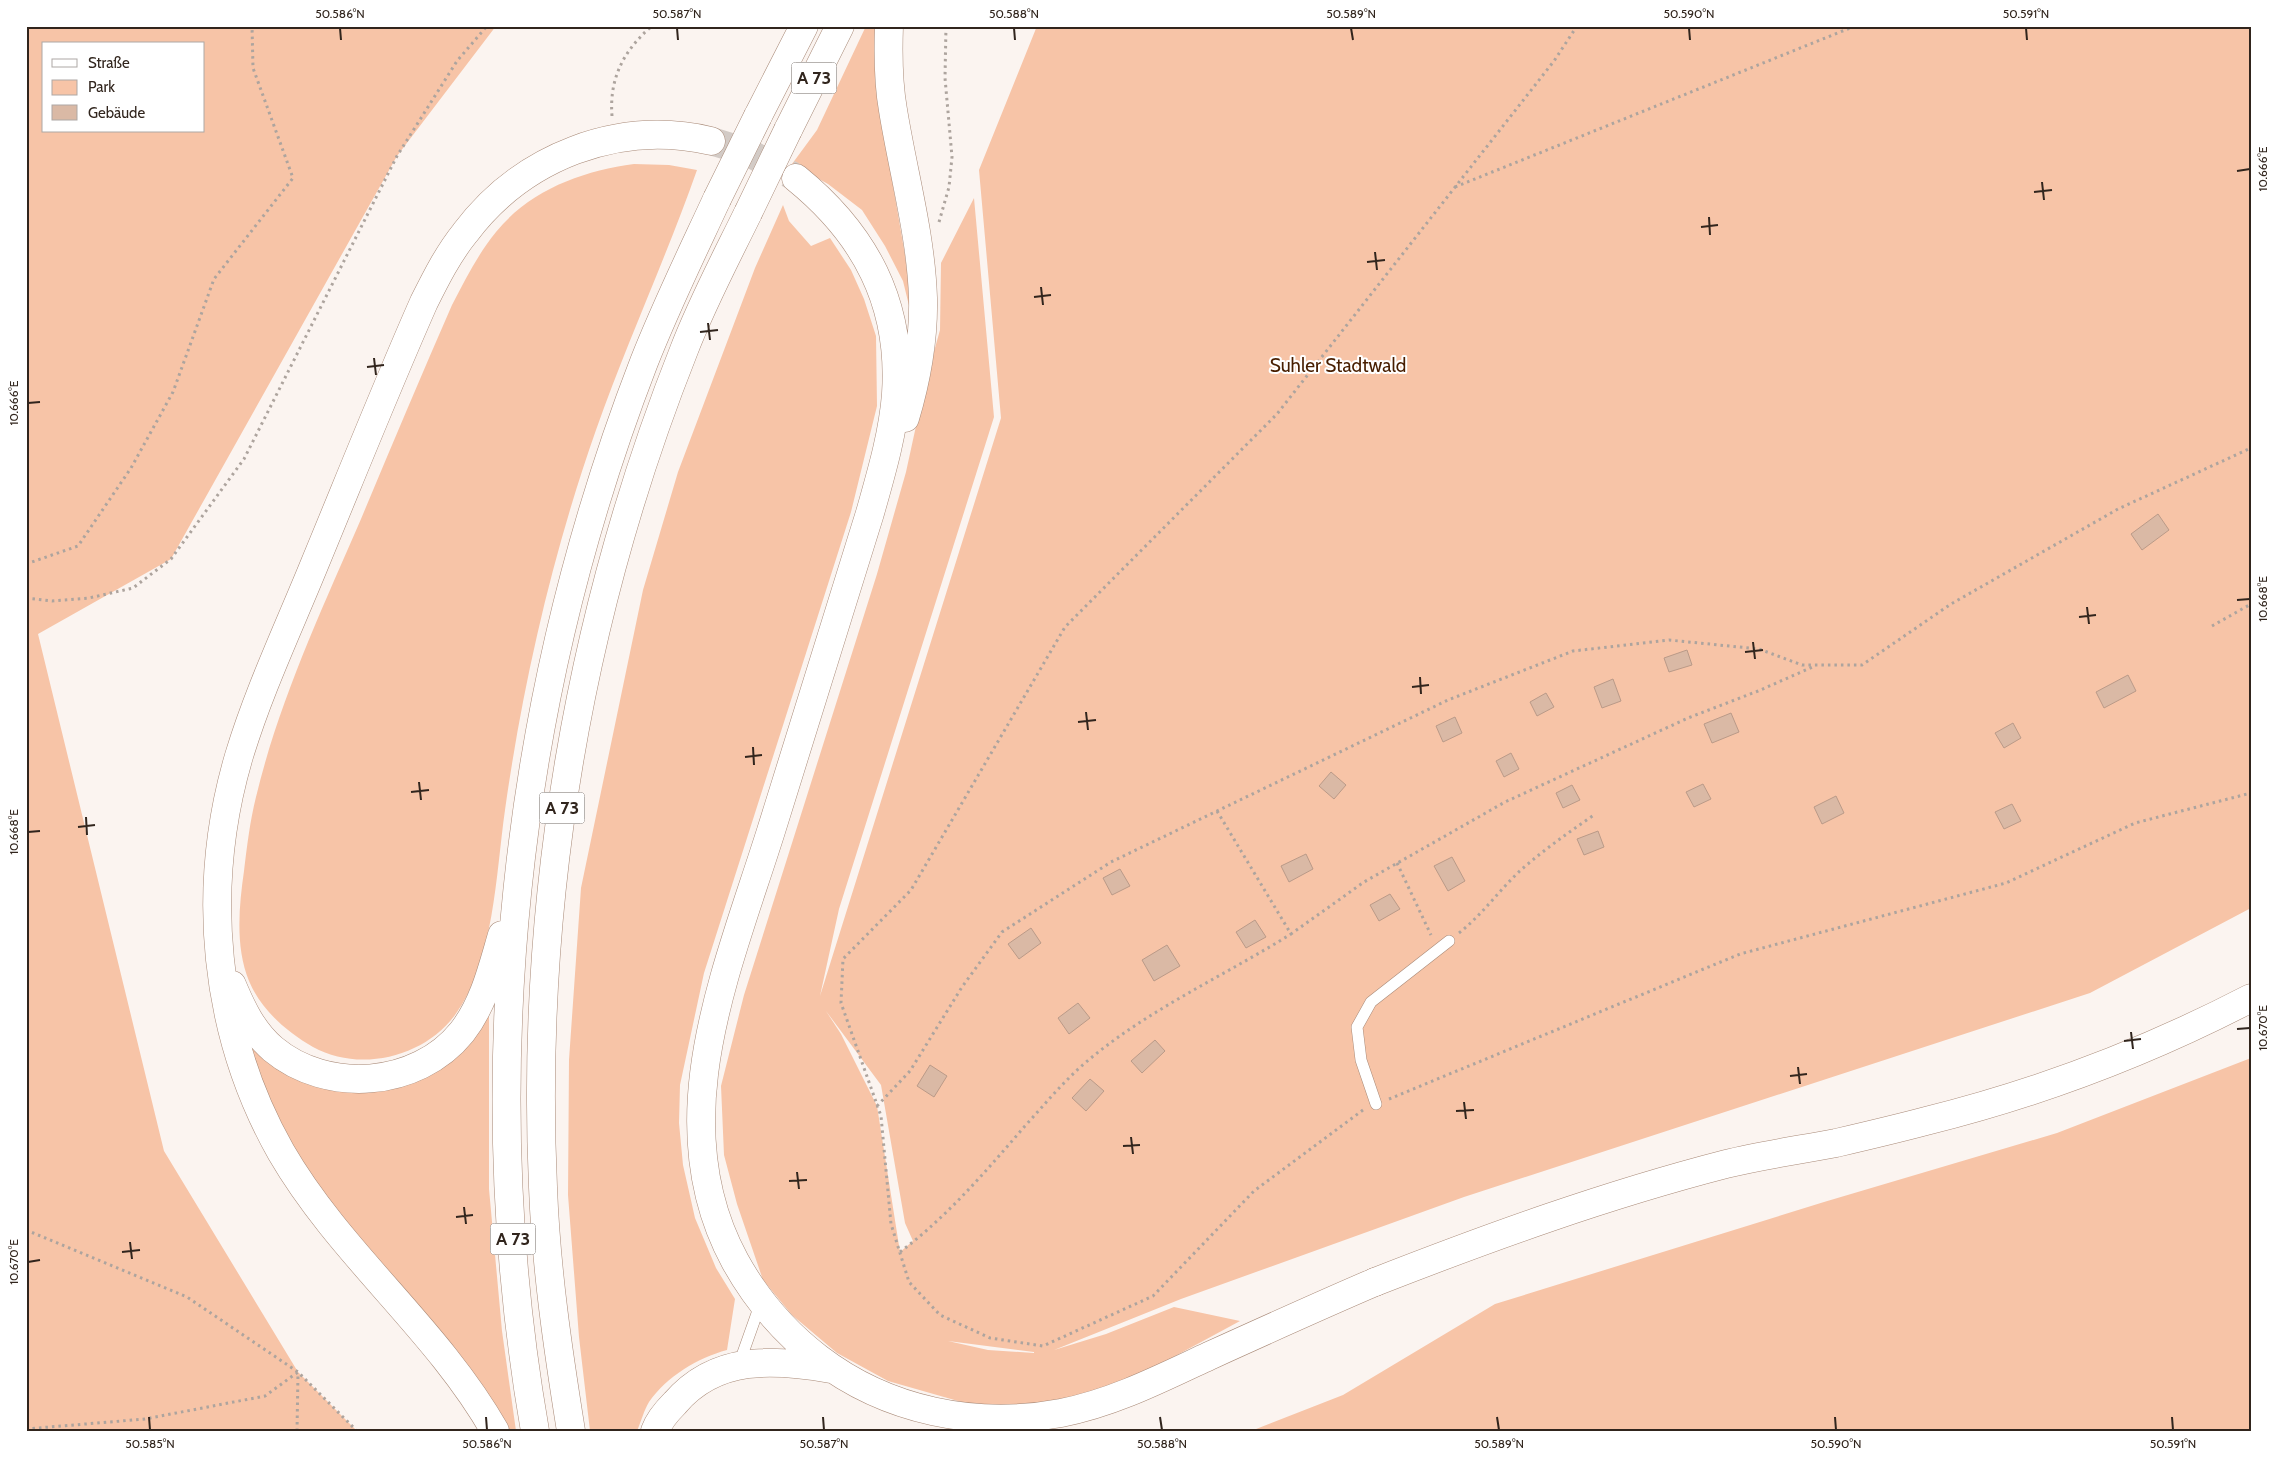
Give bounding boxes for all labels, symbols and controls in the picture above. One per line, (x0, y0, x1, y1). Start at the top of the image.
text: 50.586°N (315, 6, 365, 21)
text: 50.587°N (653, 6, 701, 21)
text: 50.588°N (989, 6, 1039, 21)
text: 50.589°N (1326, 6, 1376, 21)
text: 50.590°N (1664, 6, 1714, 21)
text: 50.591°N (2003, 6, 2049, 21)
legend (42, 42, 205, 132)
text: Straße (88, 54, 130, 72)
road number: A 73 (792, 62, 836, 94)
text: Park (88, 78, 115, 96)
text: Gebäude (88, 104, 145, 122)
text: 10.666°E (2255, 146, 2270, 192)
park label: Suhler Stadtwald (1270, 354, 1406, 377)
text: 10.666°E (6, 380, 21, 426)
text: 10.668°E (2255, 576, 2270, 622)
road number: A 73 (540, 792, 584, 824)
text: 10.668°E (6, 809, 21, 855)
text: 10.670°E (2255, 1005, 2270, 1051)
road number: A 73 (490, 1224, 536, 1254)
text: 10.670°E (6, 1239, 21, 1285)
text: 50.585°N (125, 1436, 175, 1451)
text: 50.586°N (462, 1436, 512, 1451)
text: 50.587°N (800, 1436, 848, 1451)
text: 50.588°N (1137, 1436, 1187, 1451)
text: 50.589°N (1474, 1436, 1524, 1451)
text: 50.590°N (1811, 1436, 1861, 1451)
text: 50.591°N (2150, 1436, 2196, 1451)

